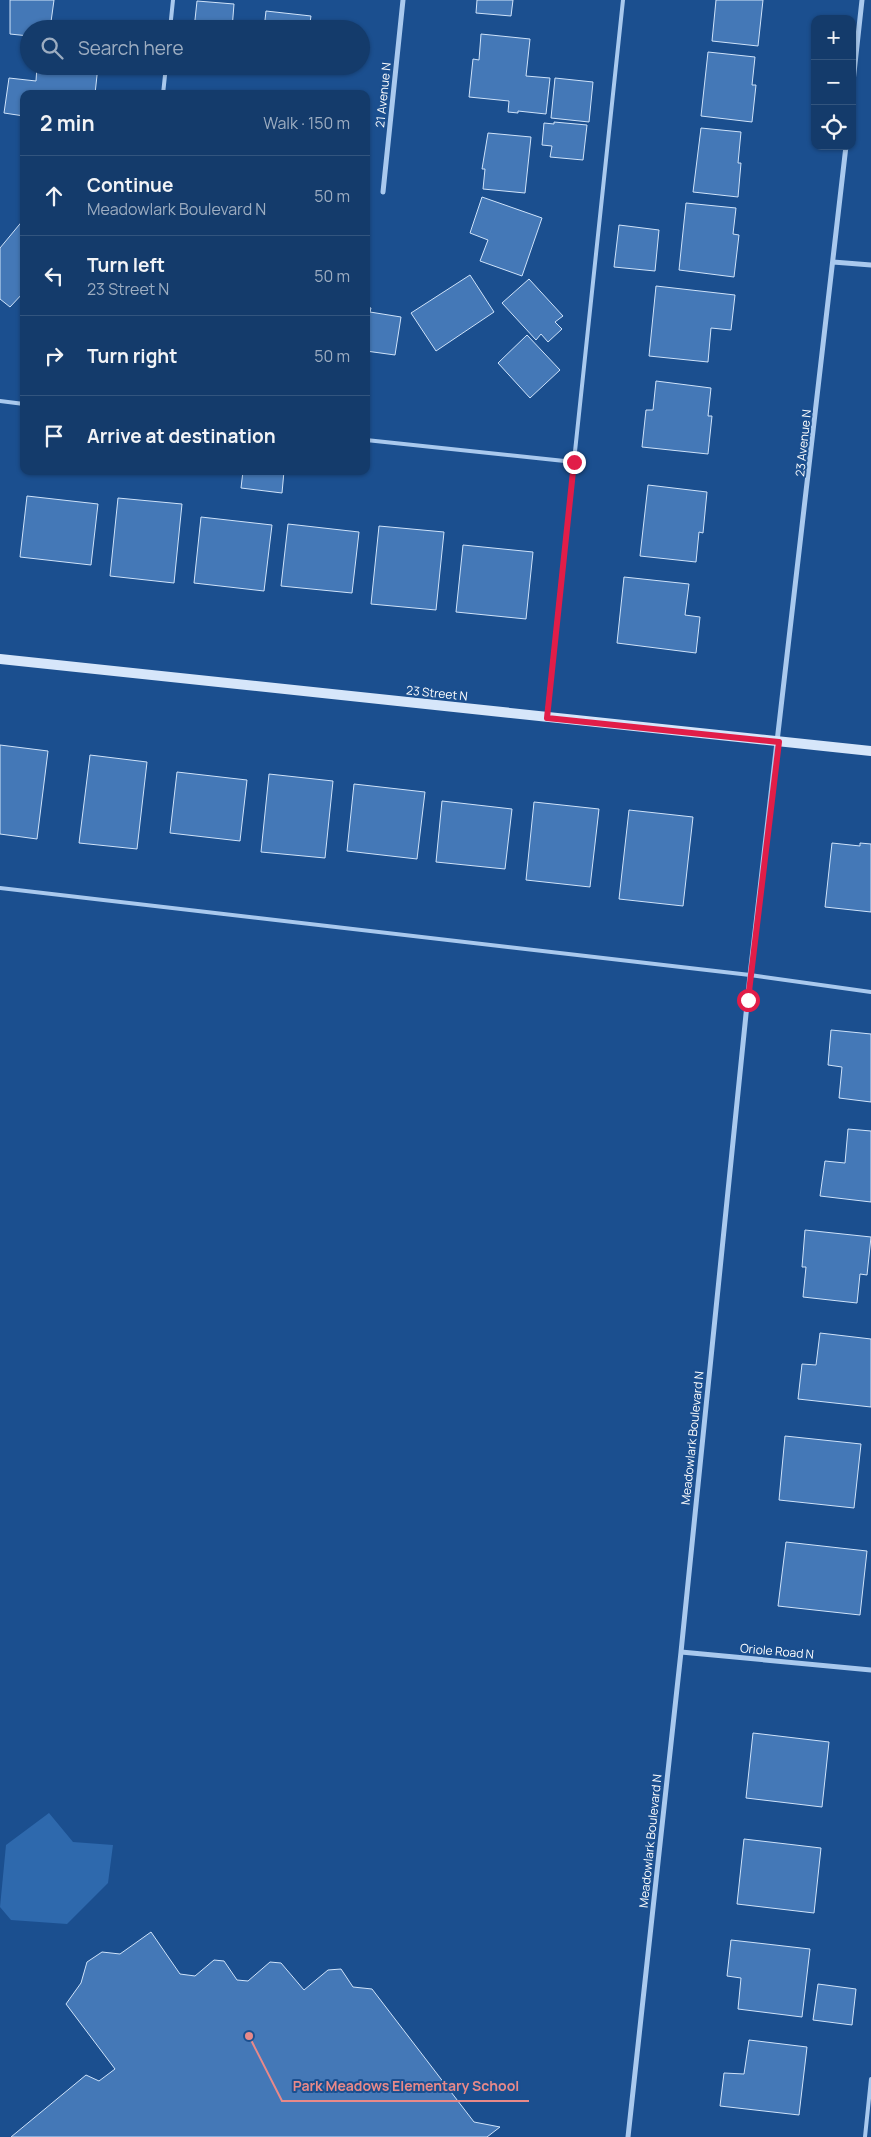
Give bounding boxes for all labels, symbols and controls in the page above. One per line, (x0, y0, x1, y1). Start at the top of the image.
map controls (811, 15, 856, 150)
button: + (811, 15, 856, 60)
search box (20, 20, 370, 75)
icon: search (38, 34, 66, 62)
text: Search here (78, 35, 184, 61)
button: − (811, 60, 856, 105)
street label: 21 Avenue N (371, 61, 395, 129)
button: locate (811, 105, 856, 150)
text: 2 min (40, 109, 95, 137)
text: Walk · 150 m (263, 112, 350, 134)
text: Continue (87, 172, 173, 198)
icon: ahead (40, 182, 68, 210)
text: 50 m (314, 185, 350, 207)
text: Meadowlark Boulevard N (87, 198, 266, 220)
text: Turn left (87, 252, 165, 278)
icon: left (40, 262, 68, 290)
text: 50 m (314, 265, 350, 287)
text: 23 Street N (87, 278, 169, 300)
icon: right (40, 342, 68, 370)
text: Turn right (87, 343, 177, 369)
text: 50 m (314, 345, 350, 367)
street label: 23 Avenue N (791, 409, 815, 477)
icon: arrive (40, 422, 68, 450)
text: Arrive at destination (87, 423, 276, 449)
route end (563, 451, 586, 474)
street label: 23 Street N (405, 681, 469, 705)
route start (737, 989, 760, 1012)
street label: Meadowlark Boulevard N (677, 1370, 707, 1506)
street label: Oriole Road N (739, 1639, 815, 1663)
street label: Meadowlark Boulevard N (635, 1773, 665, 1909)
callout: Park Meadows Elementary School (282, 2072, 529, 2101)
text: Park Meadows Elementary School (293, 2076, 519, 2095)

